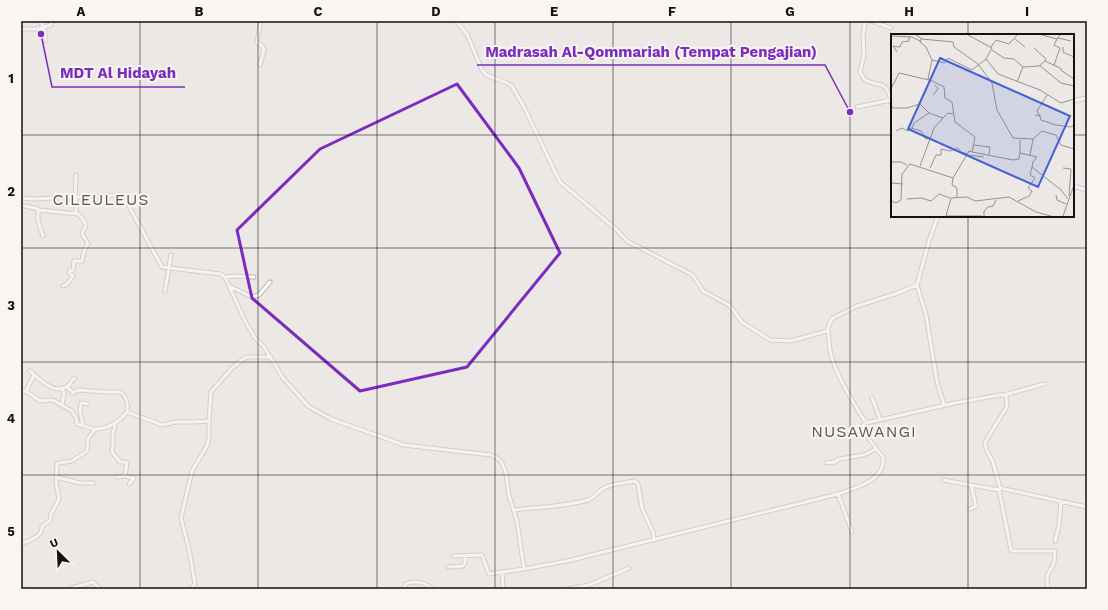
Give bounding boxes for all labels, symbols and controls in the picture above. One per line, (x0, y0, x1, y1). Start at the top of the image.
text: A (77, 4, 86, 19)
text: B (195, 4, 204, 19)
text: C (314, 4, 323, 19)
text: D (431, 4, 441, 19)
text: E (550, 4, 558, 19)
text: F (668, 4, 676, 19)
text: G (785, 4, 795, 19)
text: H (904, 4, 914, 19)
text: I (1025, 4, 1029, 19)
inset map (891, 34, 1074, 217)
callout: Madrasah Al-Qommariah (Tempat Pengajian) (477, 38, 825, 65)
text: Madrasah Al-Qommariah (Tempat Pengajian) (485, 43, 817, 61)
callout: MDT Al Hidayah (52, 60, 185, 87)
text: MDT Al Hidayah (60, 64, 176, 82)
text: 1 (8, 71, 14, 86)
text: 2 (7, 184, 15, 199)
district label: CILEULEUS (52, 190, 150, 209)
text: 3 (7, 298, 15, 313)
text: 4 (7, 411, 16, 426)
district label: NUSAWANGI (811, 422, 917, 441)
text: 5 (7, 524, 15, 539)
north arrow (38, 532, 78, 572)
text: U (48, 536, 61, 551)

